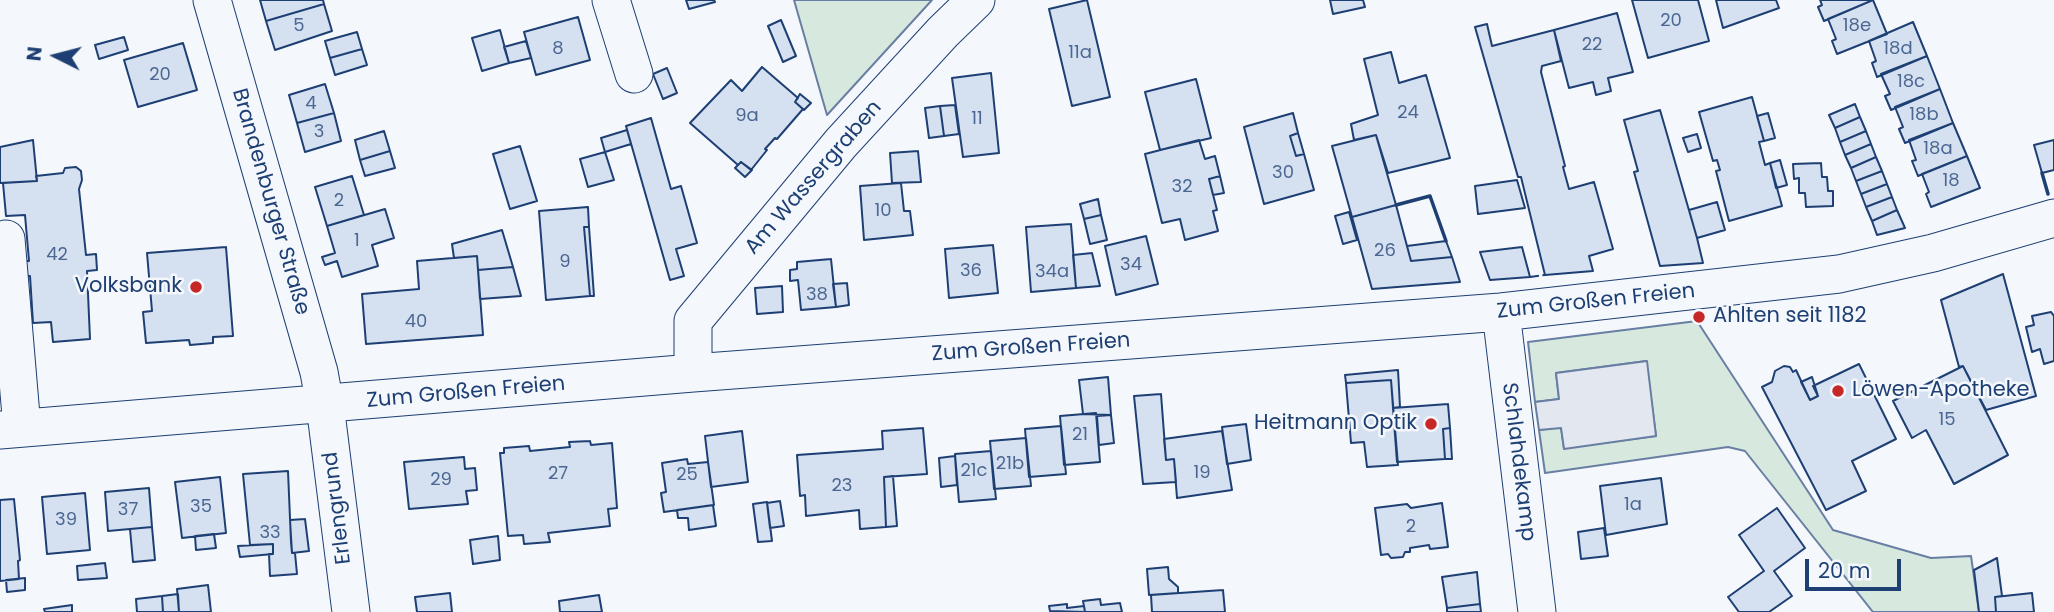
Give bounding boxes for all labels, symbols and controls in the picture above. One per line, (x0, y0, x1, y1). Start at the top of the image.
house number: 20 (1660, 10, 1682, 32)
house number: 5 (293, 15, 305, 37)
house number: 18e (1843, 15, 1871, 37)
north arrow (21, 21, 91, 91)
house number: 22 (1582, 34, 1602, 56)
house number: 8 (552, 38, 564, 60)
house number: 18d (1883, 38, 1913, 60)
house number: 11a (1068, 42, 1092, 64)
text: N (20, 45, 49, 62)
house number: 20 (149, 64, 171, 86)
house number: 18c (1897, 71, 1925, 93)
street label: Brandenburger Straße (226, 86, 314, 318)
house number: 4 (305, 93, 317, 115)
street label: Am Wassergraben (740, 96, 888, 260)
house number: 24 (1397, 102, 1419, 124)
house number: 18b (1909, 104, 1939, 126)
house number: 9a (735, 105, 759, 127)
house number: 11 (971, 108, 983, 130)
house number: 3 (314, 121, 324, 143)
house number: 18a (1923, 138, 1953, 160)
house number: 30 (1272, 162, 1294, 184)
house number: 18 (1942, 170, 1960, 192)
house number: 32 (1172, 176, 1192, 198)
house number: 2 (334, 190, 344, 212)
house number: 10 (874, 200, 892, 222)
house number: 1 (354, 230, 360, 252)
house number: 26 (1374, 240, 1396, 262)
house number: 42 (46, 244, 68, 266)
house number: 9 (559, 251, 571, 273)
house number: 34 (1120, 254, 1142, 276)
house number: 36 (960, 260, 982, 282)
house number: 34a (1035, 261, 1069, 283)
place label: Volksbank (75, 274, 182, 300)
marker: Volksbank (188, 279, 204, 295)
street label: Zum Großen Freien (1496, 279, 1696, 325)
house number: 38 (806, 284, 828, 306)
place label: Ahlten seit 1182 (1713, 304, 1867, 330)
marker: Ahlten seit 1182 (1691, 309, 1707, 325)
house number: 40 (405, 311, 427, 333)
street label: Zum Großen Freien (931, 328, 1131, 368)
street label: Zum Großen Freien (366, 372, 566, 414)
place label: Löwen-Apotheke (1852, 378, 2029, 404)
street label: Schlahdekamp (1496, 381, 1540, 543)
marker: Löwen-Apotheke (1830, 383, 1846, 399)
house number: 15 (1938, 409, 1956, 431)
place label: Heitmann Optik (1254, 411, 1417, 437)
marker: Heitmann Optik (1423, 416, 1439, 432)
house number: 21 (1072, 424, 1088, 446)
street label: Erlengrund (319, 450, 357, 566)
house number: 21b (996, 453, 1024, 475)
house number: 21c (960, 460, 988, 482)
house number: 19 (1193, 462, 1211, 484)
house number: 27 (548, 463, 568, 485)
house number: 25 (676, 464, 698, 486)
house number: 29 (430, 469, 452, 491)
house number: 23 (832, 475, 852, 497)
house number: 1a (1624, 494, 1642, 516)
house number: 35 (190, 496, 212, 518)
house number: 37 (118, 499, 138, 521)
house number: 39 (55, 509, 77, 531)
house number: 2 (1406, 516, 1416, 538)
house number: 33 (259, 522, 281, 544)
scale bar (1809, 546, 1905, 590)
text: 20 m (1818, 556, 1871, 585)

